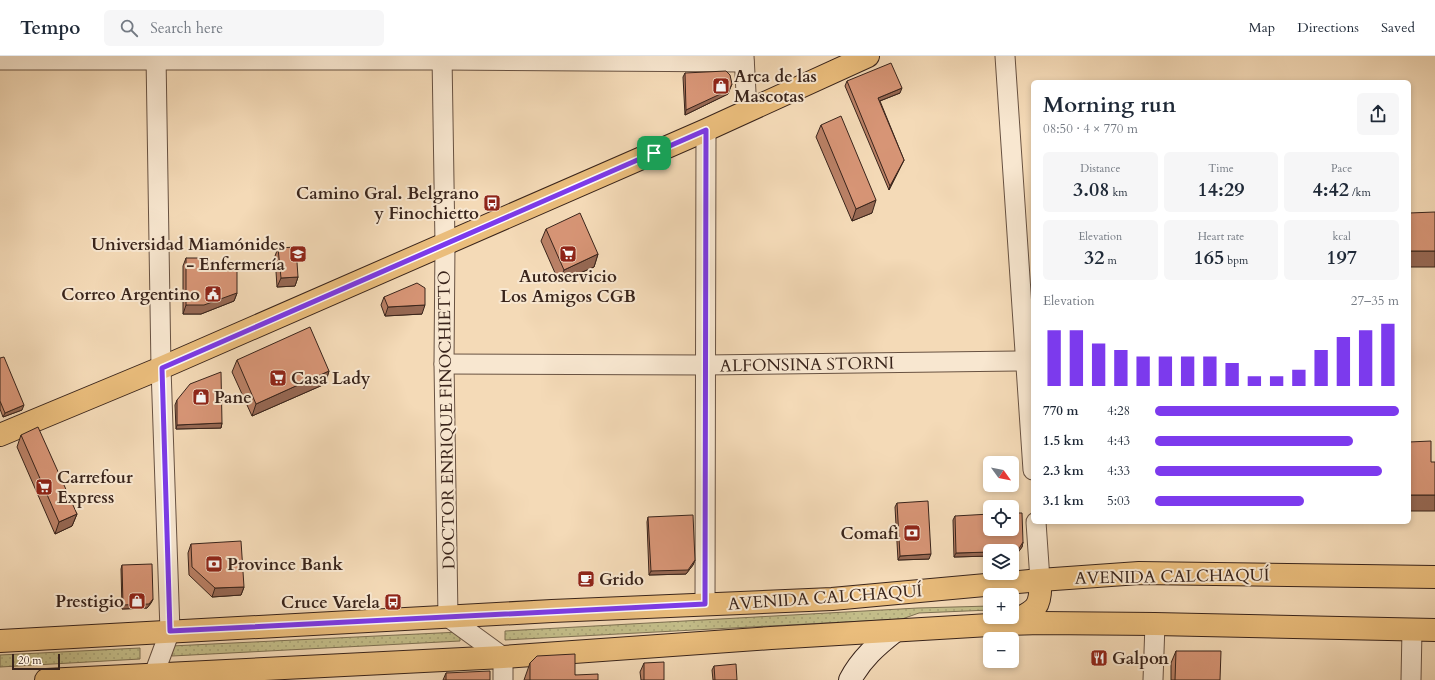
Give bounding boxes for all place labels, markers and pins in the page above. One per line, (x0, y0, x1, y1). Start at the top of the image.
place label: Arca de las Mascotas (734, 65, 817, 108)
shop icon: Arca de las Mascotas (711, 76, 731, 96)
pin (637, 136, 671, 170)
place label: Camino Gral. Belgrano y Finochietto (296, 182, 479, 225)
bus stop icon: Camino Gral. Belgrano y Finochietto (482, 193, 502, 213)
place label: Universidad Miamónides - Enfermería (91, 233, 286, 276)
school or university icon: Universidad Miamónides - Enfermería (288, 244, 308, 264)
supermarket icon: Autoservicio Los Amigos CGB (558, 244, 578, 264)
place label: Autoservicio Los Amigos CGB (500, 265, 636, 308)
place label: Correo Argentino (61, 283, 200, 306)
public building icon: Correo Argentino (203, 284, 223, 304)
place label: Casa Lady (291, 367, 371, 390)
supermarket icon: Casa Lady (268, 368, 288, 388)
place label: Pane (214, 386, 252, 409)
shop icon: Pane (191, 387, 211, 407)
place label: Carrefour Express (57, 466, 133, 509)
supermarket icon: Carrefour Express (34, 477, 54, 497)
place label: Comafi (841, 522, 899, 545)
bank icon: Comafi (902, 523, 922, 543)
place label: Province Bank (227, 553, 343, 576)
bank icon: Province Bank (204, 554, 224, 574)
place label: Grido (599, 568, 644, 591)
cafe icon: Grido (576, 569, 596, 589)
place label: Prestigio (55, 590, 124, 613)
shop icon: Prestigio (127, 591, 147, 611)
place label: Cruce Varela (281, 591, 381, 614)
bus stop icon: Cruce Varela (383, 592, 403, 612)
place label: Galpon (1112, 647, 1169, 670)
restaurant icon: Galpon (1089, 648, 1109, 668)

